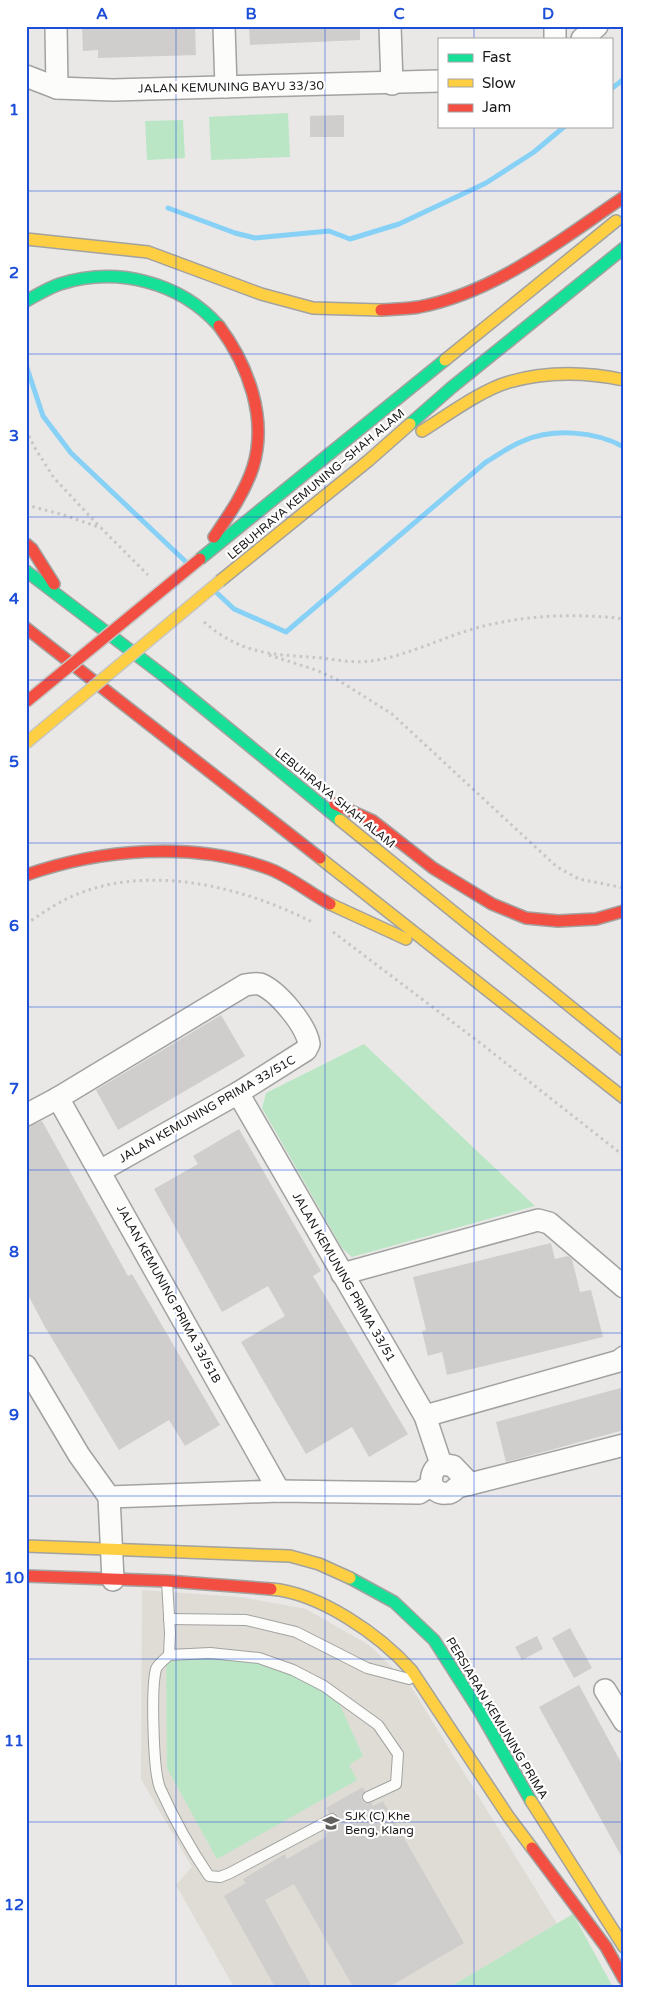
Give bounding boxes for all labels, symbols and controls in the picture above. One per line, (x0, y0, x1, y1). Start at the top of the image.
text: A (96, 4, 108, 24)
text: B (245, 4, 257, 24)
text: C (393, 4, 405, 24)
text: D (542, 4, 554, 24)
legend (438, 38, 612, 128)
text: Fast (482, 48, 512, 66)
text: Slow (482, 74, 516, 92)
street label: JALAN KEMUNING BAYU 33/30 (138, 78, 325, 96)
text: Jam (482, 98, 511, 116)
text: 1 (9, 100, 19, 120)
text: 2 (9, 263, 19, 283)
street label: LEBUHRAYA KEMUNING–SHAH ALAM (225, 406, 407, 562)
text: 3 (9, 426, 19, 446)
text: 4 (9, 589, 19, 609)
street label: LEBUHRAYA SHAH ALAM (272, 745, 398, 851)
text: 5 (9, 752, 19, 772)
text: 6 (9, 916, 19, 936)
street label: JALAN KEMUNING PRIMA 33/51C (116, 1053, 298, 1165)
text: 7 (9, 1079, 19, 1099)
street label: JALAN KEMUNING PRIMA 33/51 (290, 1190, 398, 1364)
street label: JALAN KEMUNING PRIMA 33/51B (114, 1202, 224, 1386)
text: 8 (9, 1242, 19, 1262)
text: 9 (9, 1405, 19, 1425)
text: 10 (4, 1568, 24, 1588)
street label: PERSIARAN KEMUNING PRIMA (443, 1635, 551, 1801)
text: 11 (4, 1731, 24, 1751)
place label: SJK (C) Khe Beng, Klang (345, 1809, 414, 1837)
school or university icon: SJK (C) Khe Beng, Klang (321, 1813, 341, 1833)
text: 12 (4, 1895, 24, 1915)

